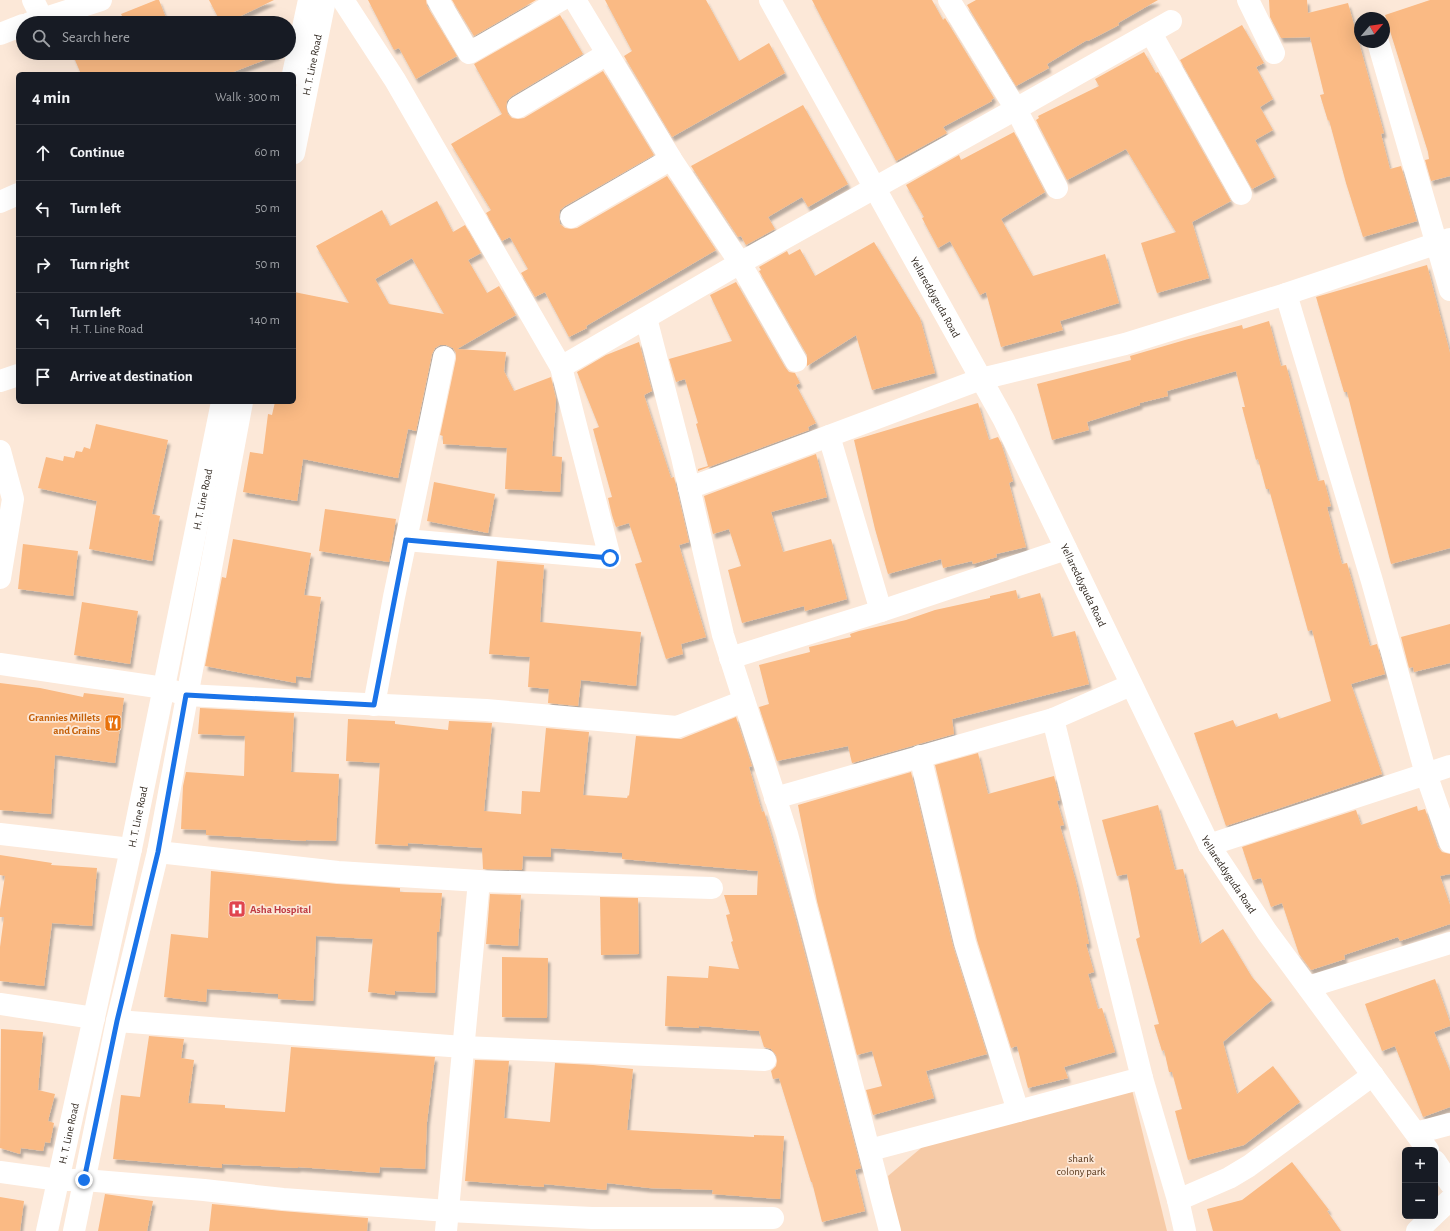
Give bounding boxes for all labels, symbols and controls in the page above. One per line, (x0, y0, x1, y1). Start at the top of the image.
north arrow (1354, 12, 1390, 48)
search box (16, 16, 296, 60)
icon: search (30, 27, 52, 49)
text: Search here (62, 30, 130, 45)
street label: H. T. Line Road (301, 33, 324, 96)
text: 4 min (32, 89, 70, 106)
text: Walk · 300 m (215, 91, 280, 104)
icon: ahead (32, 142, 54, 164)
text: Continue (70, 145, 125, 160)
text: 60 m (254, 146, 280, 159)
icon: left (32, 198, 54, 220)
text: Turn left (70, 201, 121, 216)
text: 50 m (255, 202, 280, 215)
icon: right (32, 254, 54, 276)
street label: Yellareddyguda Road (908, 255, 962, 340)
text: Turn right (70, 257, 129, 272)
text: 50 m (255, 258, 280, 271)
text: Turn left (70, 305, 121, 320)
icon: left (32, 310, 54, 332)
text: 140 m (250, 314, 280, 327)
text: H. T. Line Road (70, 323, 143, 336)
icon: arrive (32, 366, 54, 388)
text: Arrive at destination (70, 369, 193, 384)
street label: H. T. Line Road (191, 468, 214, 531)
street label: Yellareddyguda Road (1059, 542, 1108, 629)
route start (601, 549, 619, 567)
place label: Grannies Millets and Grains (29, 712, 100, 736)
restaurant icon: Grannies Millets and Grains (103, 713, 123, 733)
street label: H. T. Line Road (126, 785, 150, 848)
street label: Yellareddyguda Road (1199, 834, 1258, 916)
hospital icon: Asha Hospital (227, 899, 247, 919)
place label: Asha Hospital (250, 904, 311, 915)
street label: H. T. Line Road (57, 1102, 81, 1165)
map controls (1402, 1147, 1438, 1219)
button: + (1402, 1147, 1438, 1183)
park label: shank colony park (1057, 1153, 1105, 1177)
route end (75, 1171, 93, 1189)
button: − (1402, 1183, 1438, 1219)

